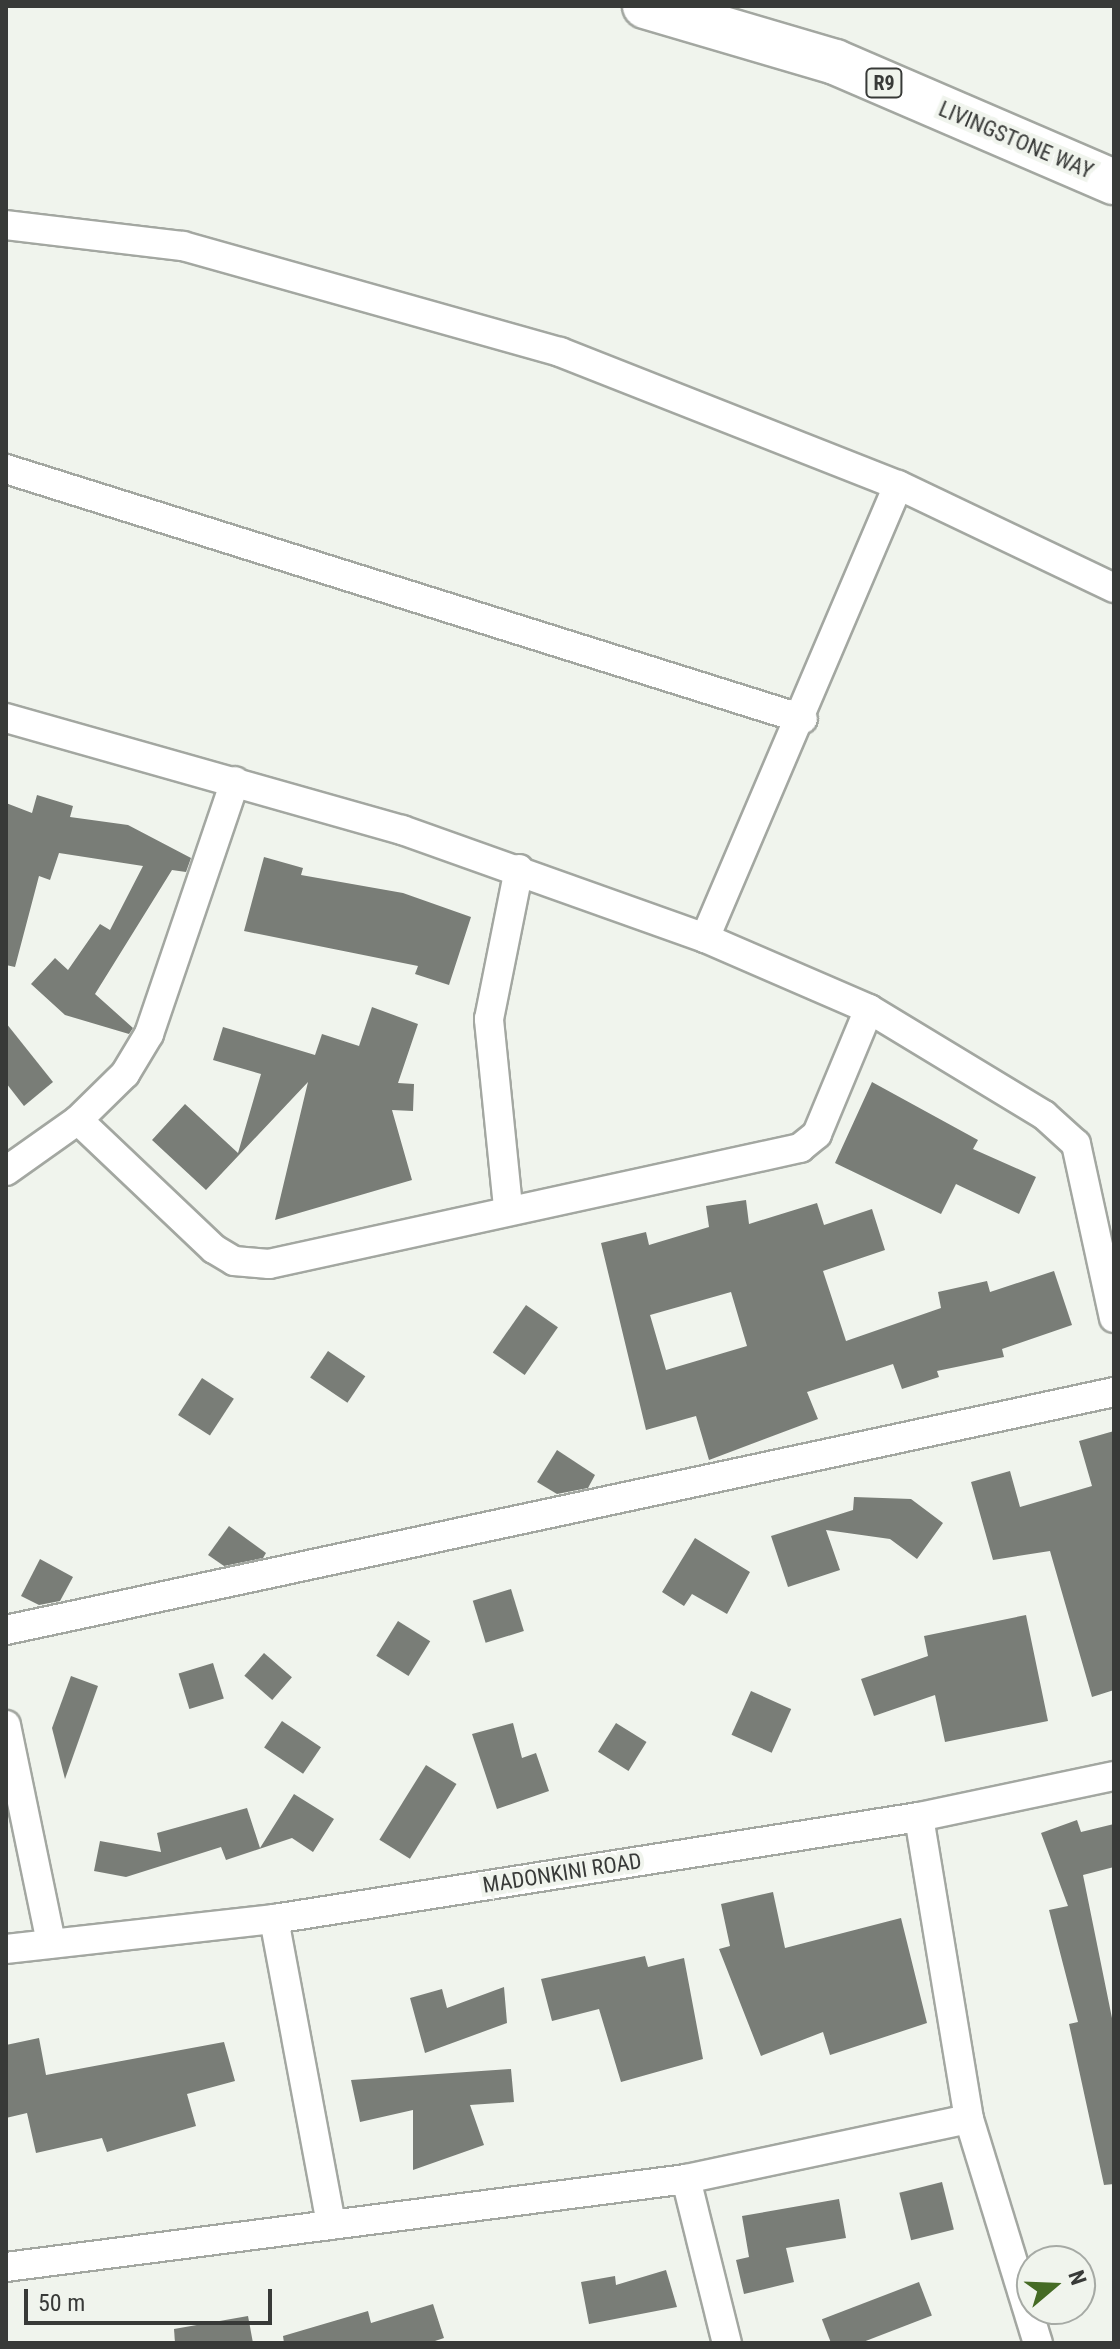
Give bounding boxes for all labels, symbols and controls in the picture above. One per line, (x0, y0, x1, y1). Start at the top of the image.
road number: R9 (864, 67, 904, 99)
street label: LIVINGSTONE WAY (935, 96, 1097, 184)
street label: MADONKINI ROAD (481, 1847, 643, 1899)
north arrow (1016, 2245, 1096, 2325)
text: N (1063, 2267, 1091, 2288)
scale bar (28, 2273, 276, 2323)
text: 50 m (38, 2289, 85, 2317)

